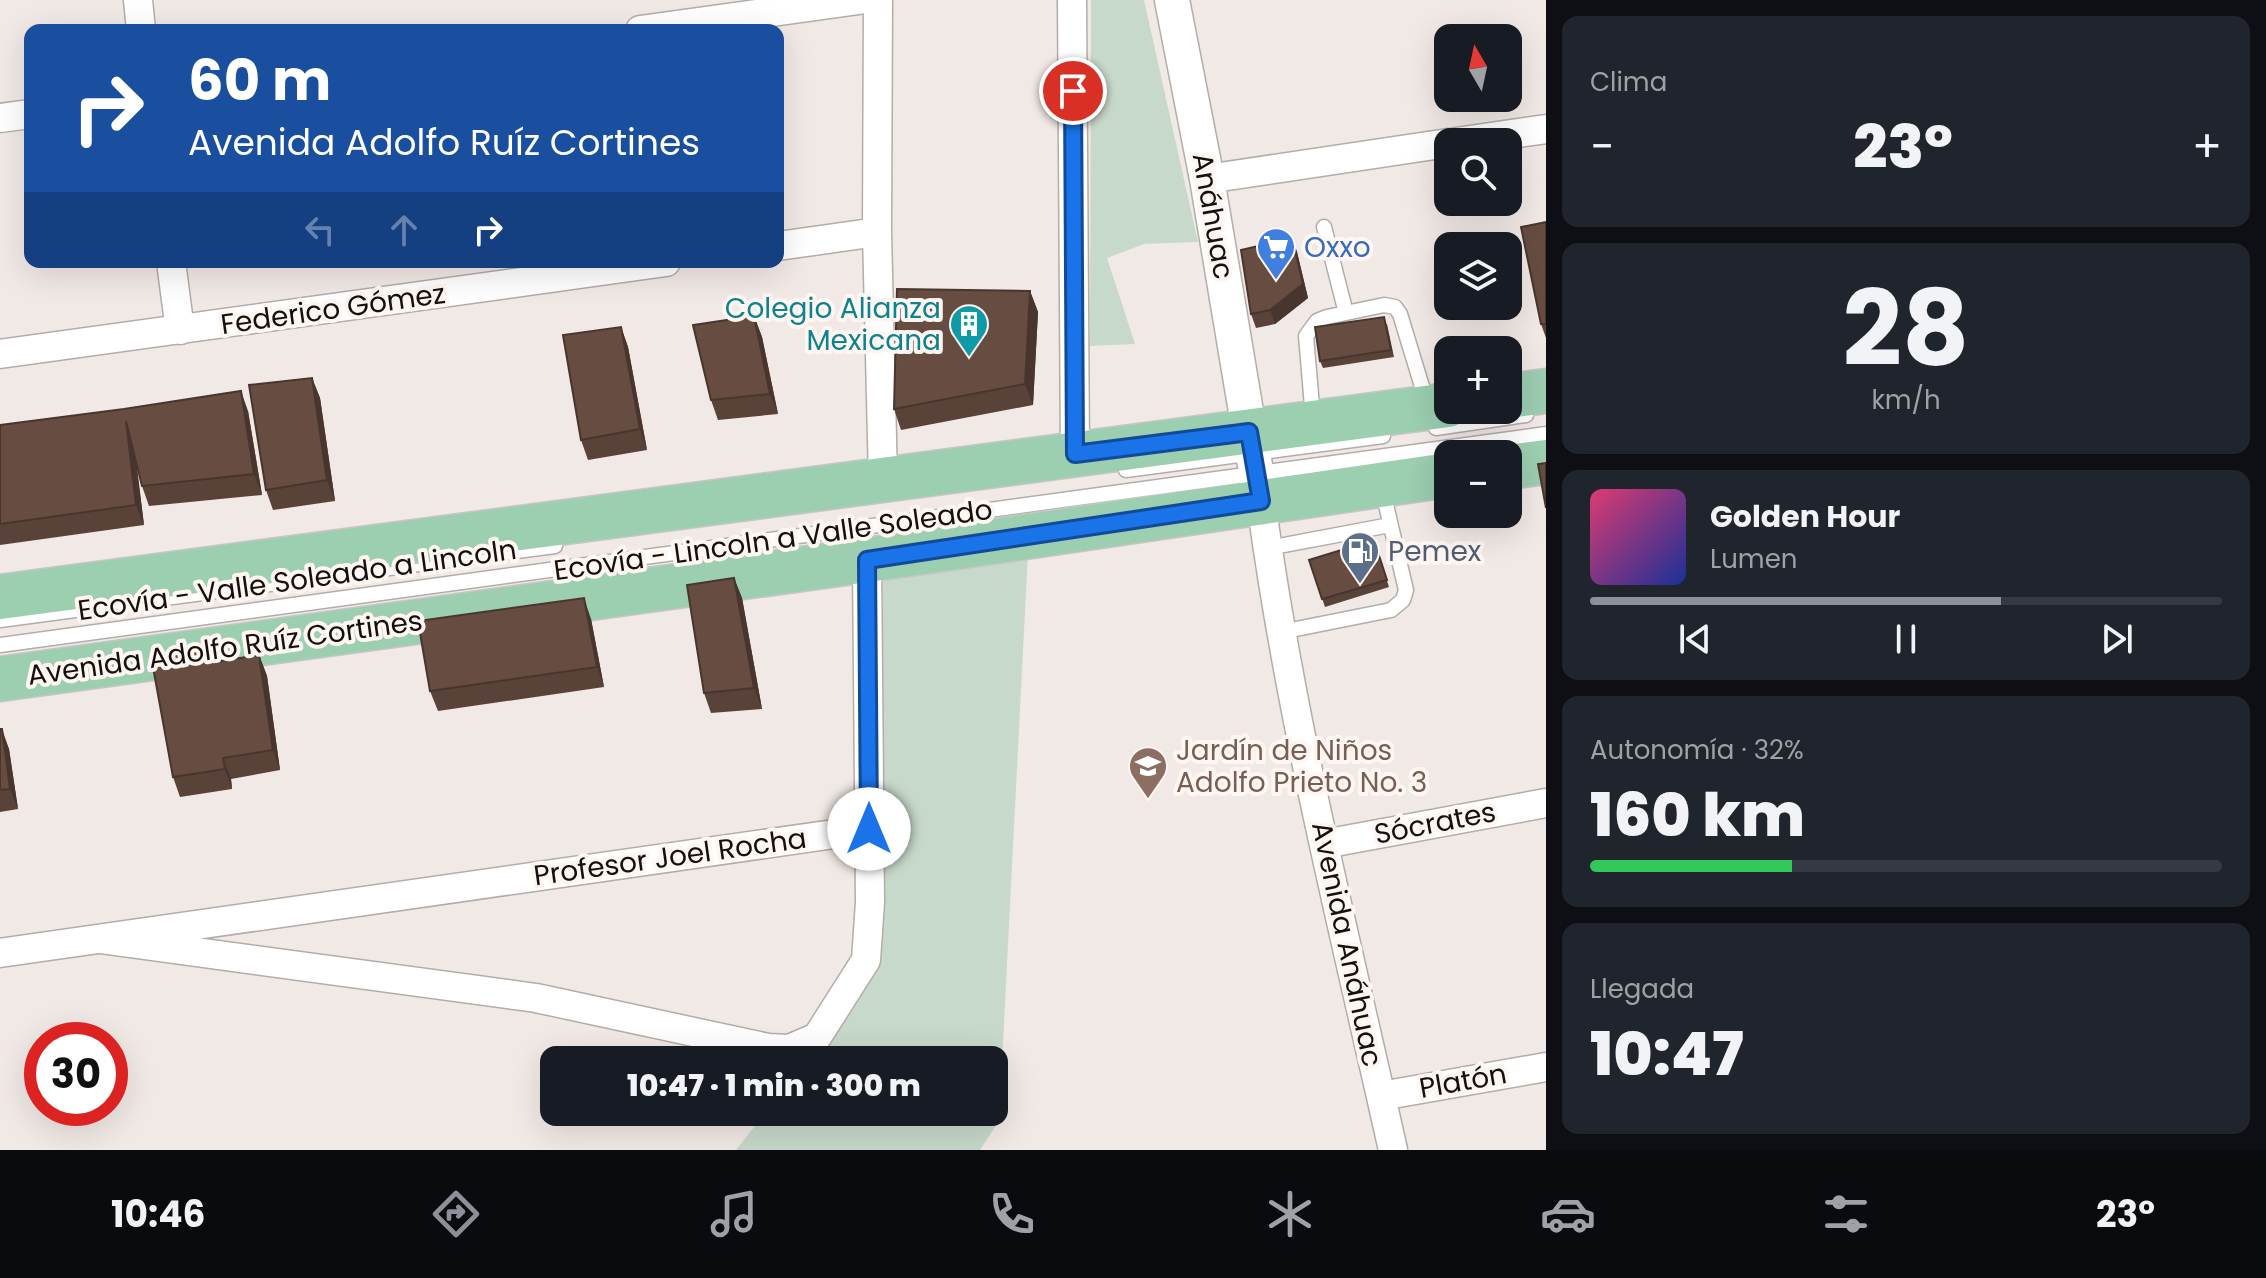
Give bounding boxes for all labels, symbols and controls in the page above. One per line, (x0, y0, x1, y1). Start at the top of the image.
north arrow (1434, 24, 1522, 112)
map controls (1434, 24, 1522, 528)
text: 60 m (188, 41, 331, 120)
icon: right (56, 56, 160, 160)
pin (1039, 57, 1107, 125)
text: Clima (1590, 64, 1667, 100)
icon: arrive (1051, 69, 1095, 113)
text: 23° (1853, 105, 1953, 189)
text: − (1590, 116, 1614, 177)
text: + (2192, 116, 2222, 177)
text: Avenida Adolfo Ruíz Cortines (188, 117, 700, 168)
button: search (1434, 128, 1522, 216)
street label: Anáhuac (1183, 150, 1243, 282)
icon: left (298, 208, 342, 252)
icon: ahead (382, 208, 426, 252)
icon: right (466, 208, 510, 252)
supermarket icon: Oxxo (1255, 226, 1297, 281)
place label: Oxxo (1304, 228, 1371, 267)
button: layers (1434, 232, 1522, 320)
text: 28 (1843, 256, 1969, 401)
street label: Federico Gómez (218, 274, 448, 344)
place label: Colegio Alianza Mexicana (725, 289, 941, 360)
building icon: Colegio Alianza Mexicana (948, 303, 990, 358)
button: + (1434, 336, 1522, 424)
text: km/h (1871, 382, 1941, 418)
button: − (1434, 440, 1522, 528)
street label: Ecovía - Lincoln a Valle Soleado (551, 490, 995, 590)
text: Golden Hour (1710, 495, 1900, 538)
street label: Ecovía - Valle Soleado a Lincoln (75, 530, 519, 630)
fuel station icon: Pemex (1339, 530, 1381, 585)
place label: Pemex (1388, 532, 1482, 571)
text: Lumen (1710, 541, 1797, 577)
street label: Avenida Adolfo Ruíz Cortines (25, 601, 425, 695)
icon: previous (1673, 617, 1717, 661)
icon: pause (1884, 617, 1928, 661)
icon: next (2095, 617, 2139, 661)
place label: Jardín de Niños Adolfo Prieto No. 3 (1176, 731, 1427, 802)
text: Autonomía · 32% (1590, 732, 1804, 768)
school or university icon: Jardín de Niños Adolfo Prieto No. 3 (1127, 745, 1169, 800)
text: 160 km (1590, 773, 1805, 857)
position arrow (827, 787, 911, 871)
street label: Sócrates (1371, 792, 1499, 854)
street label: Avenida Anáhuac (1302, 818, 1392, 1070)
street label: Profesor Joel Rocha (531, 819, 809, 895)
text: Llegada (1590, 971, 1694, 1007)
text: 10:47 (1590, 1012, 1744, 1096)
speed limit sign: 30 (24, 1022, 128, 1126)
street label: Platón (1416, 1054, 1510, 1108)
text: 10:47 · 1 min · 300 m (627, 1064, 921, 1107)
icon: directions (428, 1186, 484, 1242)
icon: music (706, 1186, 762, 1242)
icon: phone (984, 1186, 1040, 1242)
icon: climate (1262, 1186, 1318, 1242)
icon: car (1540, 1186, 1596, 1242)
icon: filters (1818, 1186, 1874, 1242)
text: 10:46 (111, 1189, 206, 1240)
text: 23° (2096, 1189, 2155, 1240)

